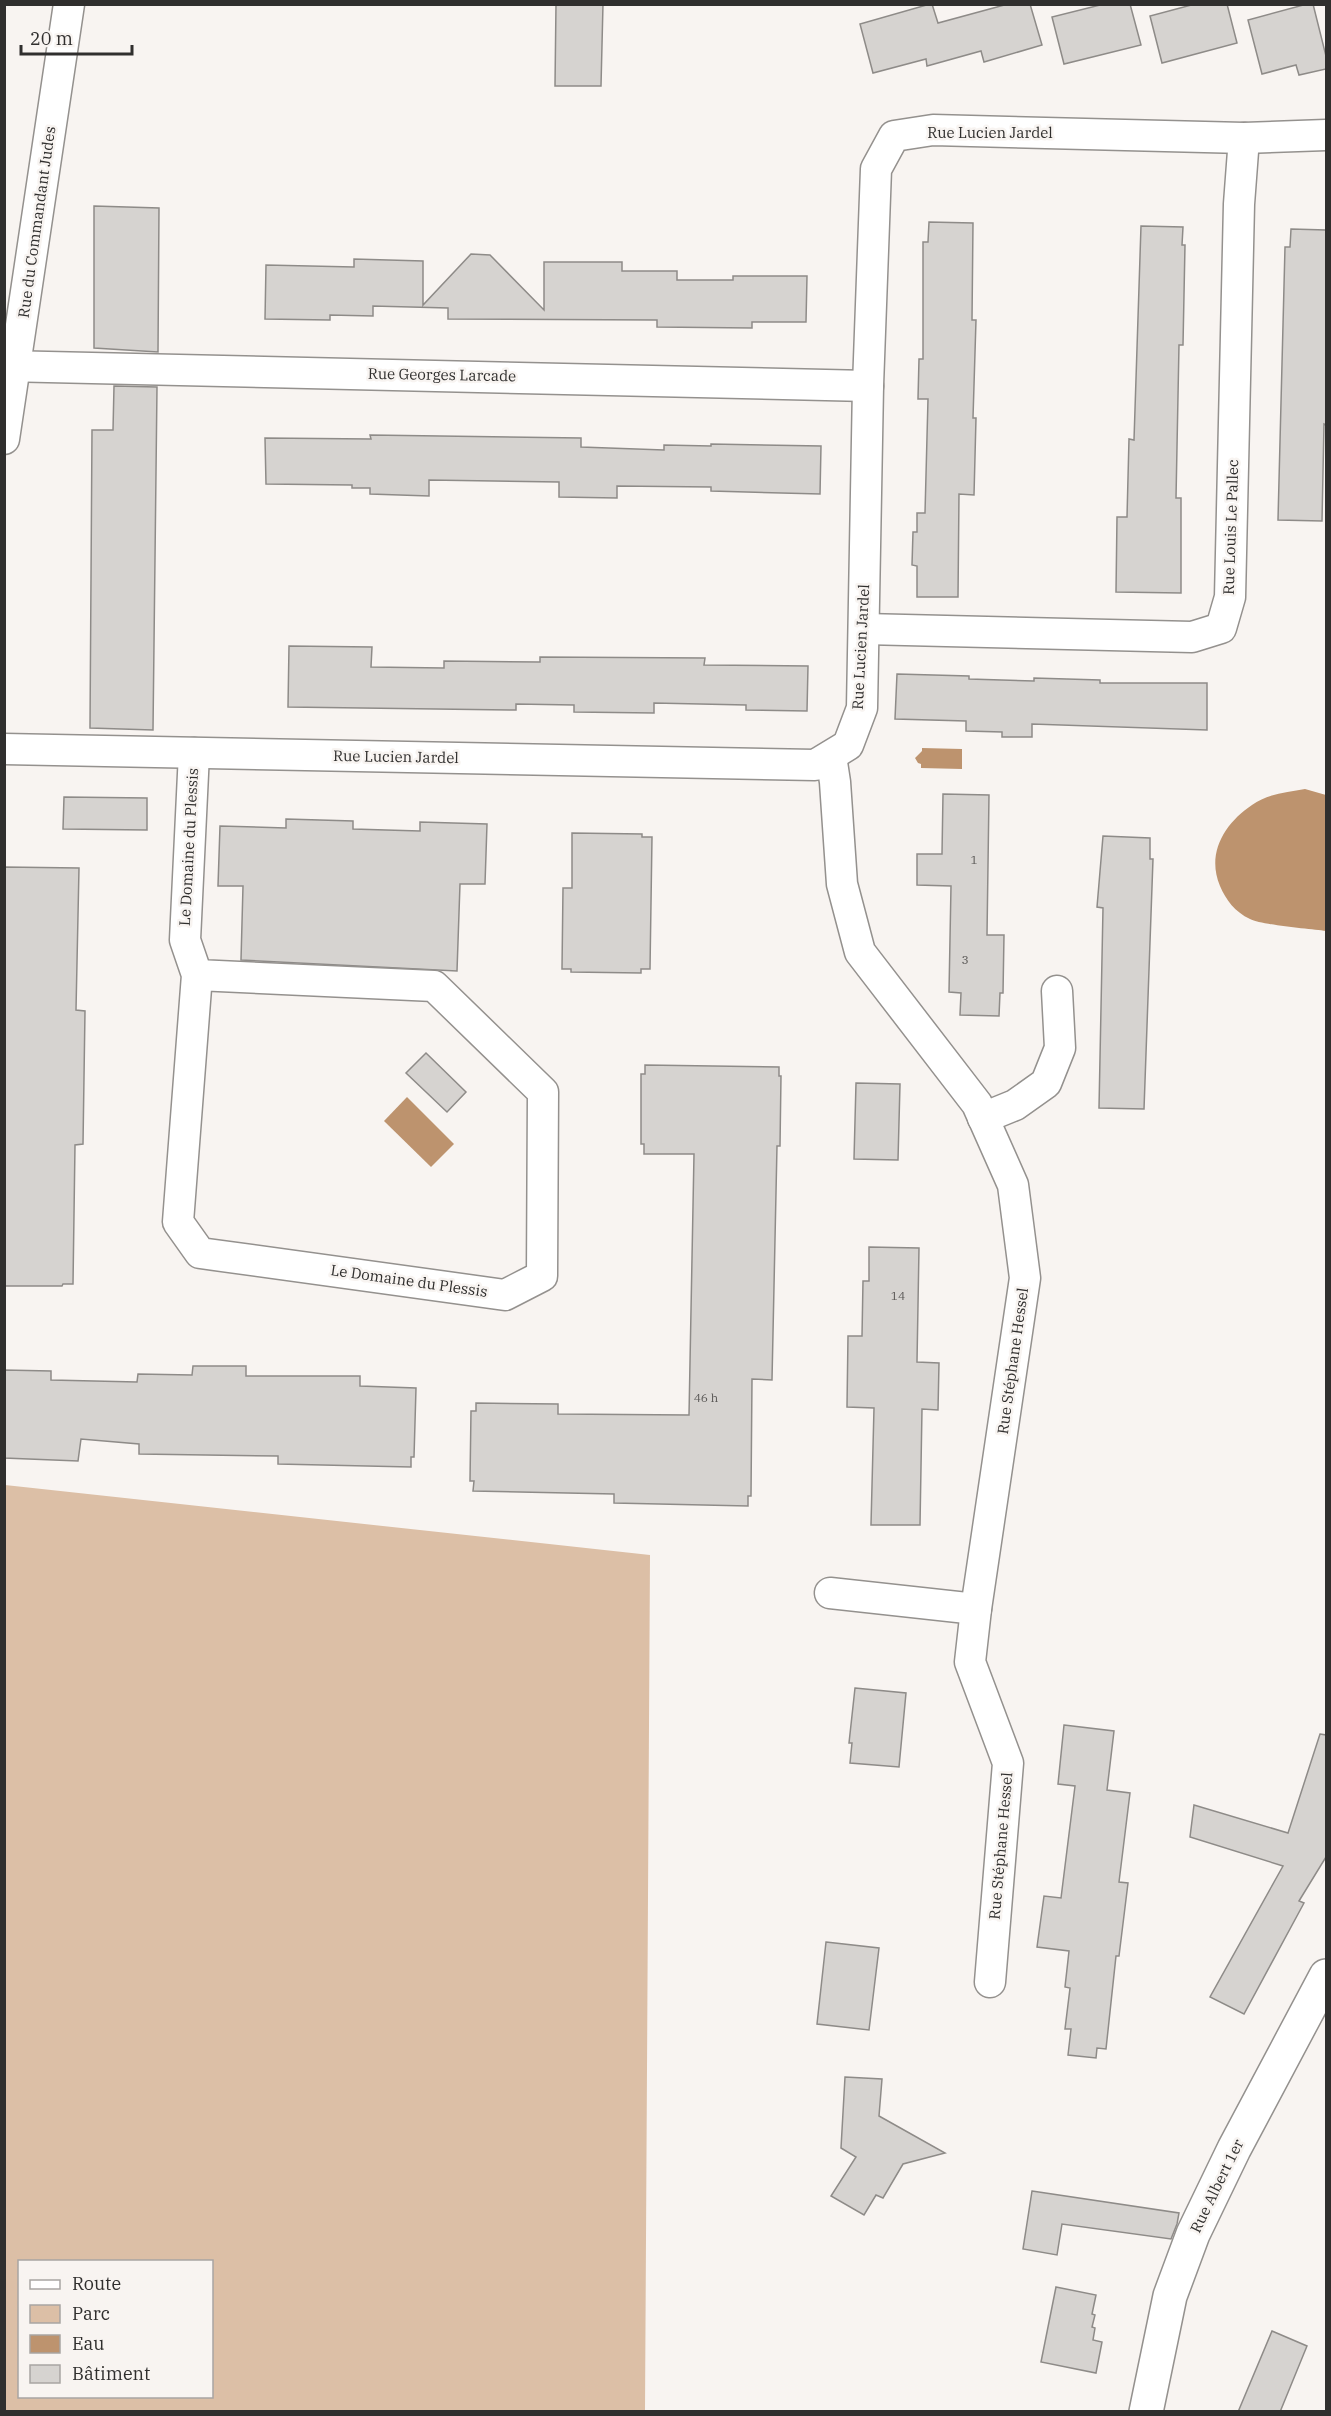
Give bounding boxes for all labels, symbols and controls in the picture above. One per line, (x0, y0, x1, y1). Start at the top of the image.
scale bar (21, 18, 132, 56)
text: 20 m (30, 27, 73, 50)
street label: Rue Lucien Jardel (927, 123, 1053, 142)
street label: Rue du Commandant Judes (14, 125, 59, 319)
street label: Rue Georges Larcade (368, 364, 516, 385)
street label: Rue Louis Le Pallec (1219, 459, 1242, 595)
street label: Rue Lucien Jardel (848, 584, 873, 710)
street label: Rue Lucien Jardel (333, 746, 459, 767)
street label: Le Domaine du Plessis (175, 767, 202, 926)
house number: 1 (970, 852, 978, 867)
house number: 3 (961, 952, 969, 967)
street label: Le Domaine du Plessis (329, 1260, 489, 1301)
street label: Rue Stéphane Hessel (993, 1286, 1032, 1435)
house number: 14 (891, 1288, 905, 1303)
house number: 46 h (694, 1390, 719, 1405)
street label: Rue Stéphane Hessel (985, 1772, 1016, 1920)
street label: Rue Albert 1er (1186, 2136, 1248, 2236)
legend (18, 2260, 213, 2398)
text: Route (72, 2272, 121, 2295)
text: Parc (72, 2302, 110, 2325)
text: Eau (72, 2332, 104, 2355)
text: Bâtiment (72, 2362, 150, 2385)

